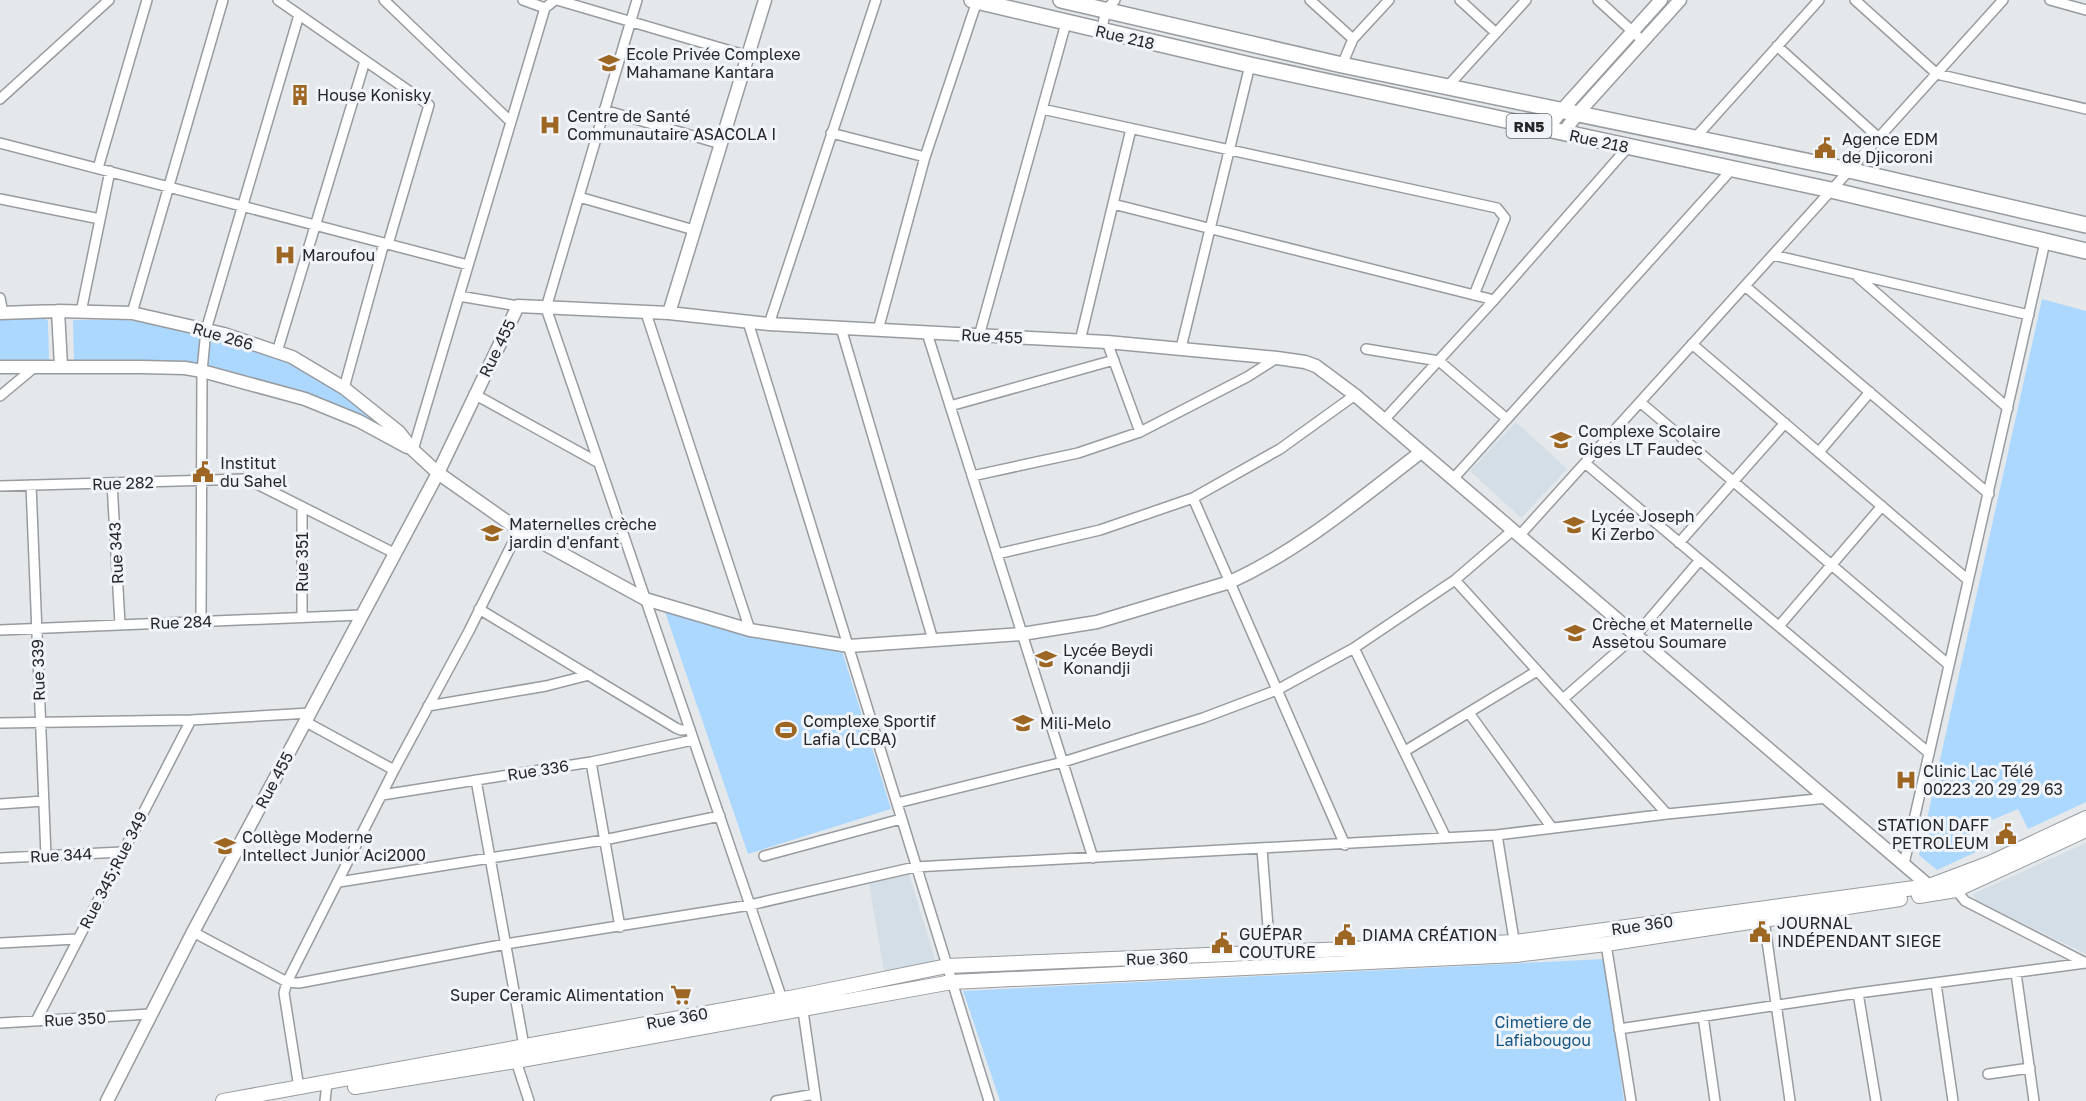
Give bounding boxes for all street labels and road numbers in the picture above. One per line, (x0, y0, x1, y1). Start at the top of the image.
street label: Rue 218 (1093, 20, 1157, 54)
road number: RN5 (1506, 114, 1552, 138)
street label: Rue 218 (1567, 125, 1631, 157)
street label: Rue 455 (474, 316, 520, 380)
street label: Rue 266 (190, 318, 256, 354)
street label: Rue 455 (961, 324, 1023, 348)
street label: Rue 282 (92, 472, 154, 494)
street label: Rue 343 (104, 522, 128, 584)
street label: Rue 351 (292, 532, 312, 592)
street label: Rue 284 (150, 611, 212, 633)
street label: Rue 339 (27, 639, 49, 701)
street label: Rue 455 (251, 748, 297, 812)
street label: Rue 336 (506, 755, 570, 785)
street label: Rue 345;Rue 349 (75, 808, 151, 932)
street label: Rue 344 (29, 843, 93, 867)
street label: Rue 360 (1610, 911, 1674, 939)
street label: Rue 360 (1125, 947, 1189, 969)
street label: Rue 360 (644, 1003, 710, 1033)
street label: Rue 350 (43, 1007, 107, 1031)

